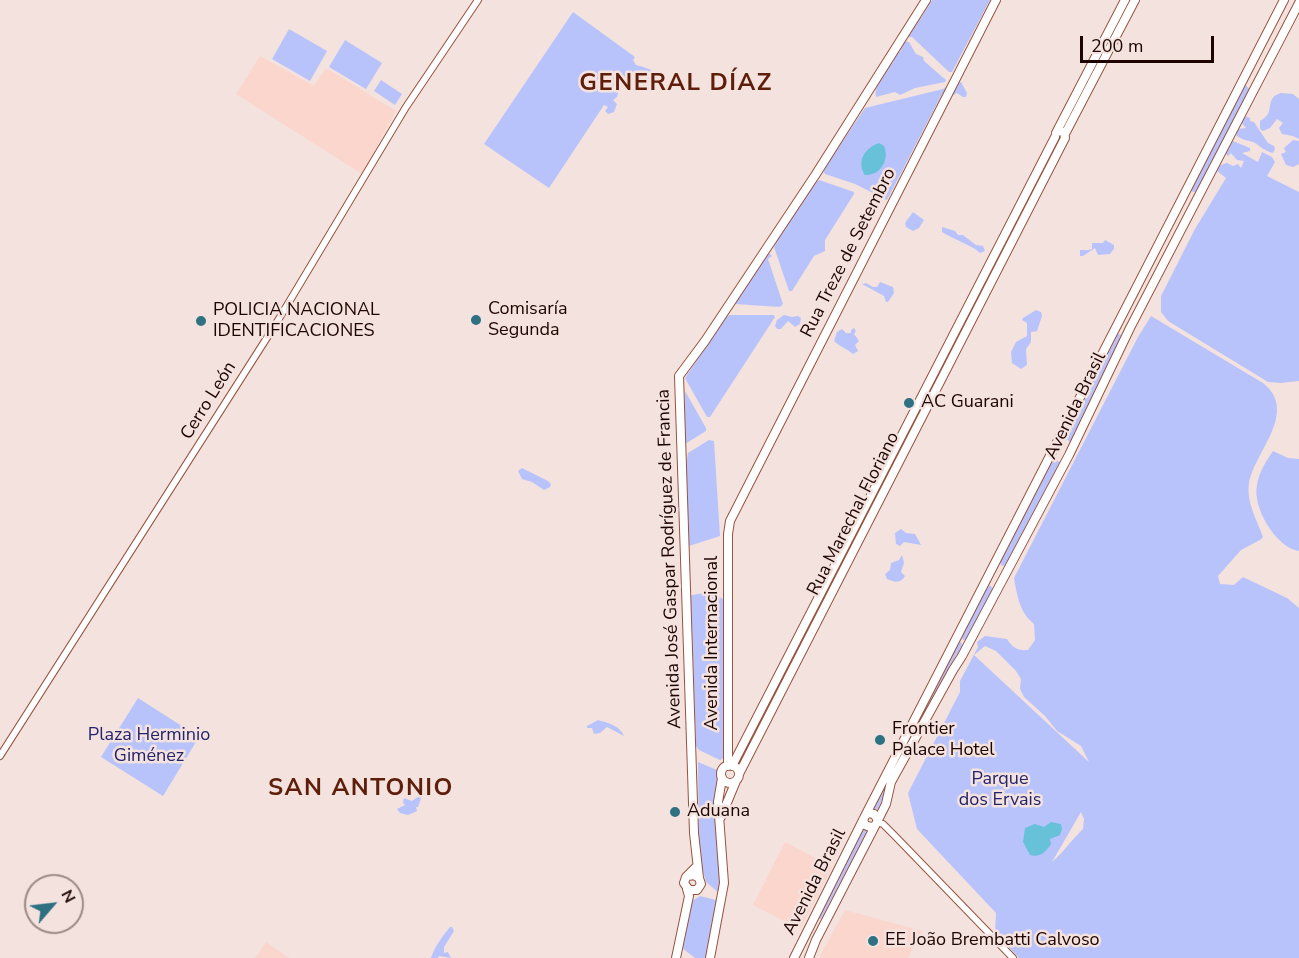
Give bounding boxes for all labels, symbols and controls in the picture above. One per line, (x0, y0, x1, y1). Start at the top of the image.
scale bar (1083, 24, 1216, 62)
text: 200 m (1091, 34, 1143, 58)
district label: GENERAL DÍAZ (579, 70, 773, 98)
street label: Rua Treze de Setembro (797, 165, 901, 341)
place label: Comisaría Segunda (488, 299, 567, 342)
place label: POLICIA NACIONAL IDENTIFICACIONES (213, 300, 380, 342)
marker: Comisaría Segunda (469, 313, 483, 327)
marker: POLICIA NACIONAL IDENTIFICACIONES (194, 314, 208, 328)
street label: Avenida Brasil (1041, 349, 1111, 463)
street label: Cerro León (177, 358, 241, 444)
street label: Avenida José Gaspar Rodríguez de Francia (653, 389, 687, 729)
place label: AC Guarani (921, 392, 1014, 414)
marker: AC Guarani (902, 396, 916, 410)
street label: Rua Marechal Floriano (803, 429, 905, 599)
street label: Avenida Internacional (702, 556, 724, 730)
place label: Frontier Palace Hotel (892, 719, 994, 762)
park label: Plaza Herminio Giménez (88, 725, 210, 768)
marker: Frontier Palace Hotel (873, 733, 887, 747)
park label: Parque dos Ervais (959, 769, 1041, 812)
district label: SAN ANTONIO (268, 775, 454, 803)
place label: Aduana (687, 801, 750, 823)
marker: Aduana (668, 805, 682, 819)
street label: Avenida Brasil (779, 825, 851, 939)
north arrow (24, 874, 84, 934)
text: N (56, 886, 81, 907)
place label: EE João Brembatti Calvoso (885, 930, 1100, 952)
marker: EE João Brembatti Calvoso (866, 934, 880, 948)

